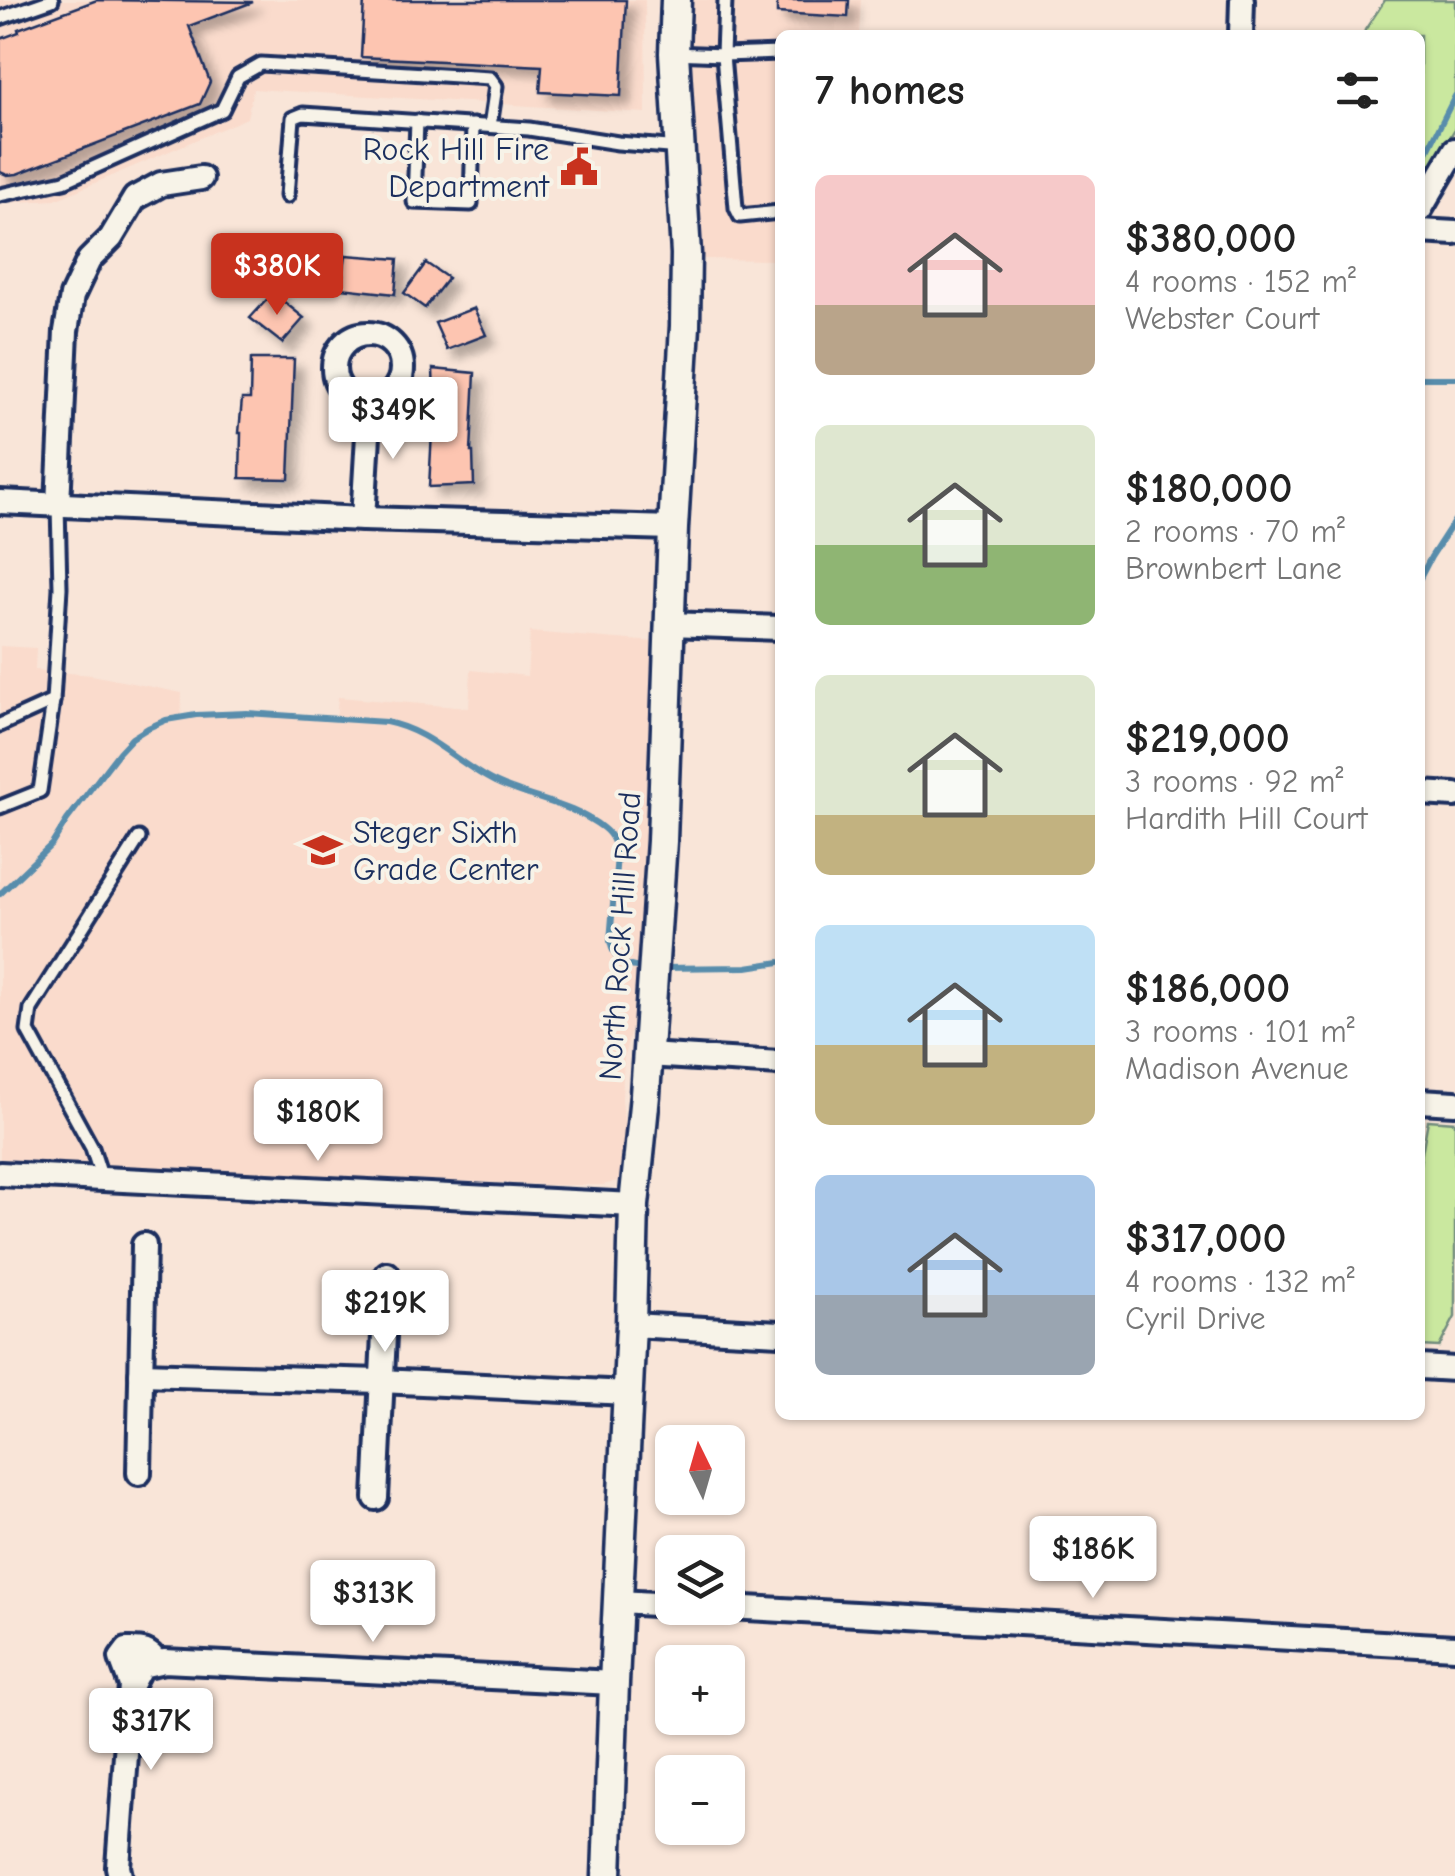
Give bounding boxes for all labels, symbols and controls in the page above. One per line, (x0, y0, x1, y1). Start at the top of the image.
icon: filters (1330, 63, 1385, 118)
text: 7 homes (815, 66, 965, 115)
place label: Rock Hill Fire Department (363, 131, 550, 205)
public building icon: Rock Hill Fire Department (558, 146, 600, 188)
text: $380,000 (1125, 214, 1297, 263)
icon: home (895, 215, 1015, 335)
pin: $380K (207, 233, 347, 318)
text: $380K (233, 247, 321, 284)
text: 4 rooms · 152 m² (1125, 263, 1356, 300)
text: Webster Court (1125, 300, 1319, 337)
pin: $349K (323, 377, 463, 462)
text: $349K (351, 391, 435, 428)
text: $180,000 (1125, 464, 1292, 513)
icon: home (895, 465, 1015, 585)
text: 2 rooms · 70 m² (1125, 513, 1345, 550)
text: Brownbert Lane (1125, 550, 1342, 587)
text: $219,000 (1125, 714, 1290, 763)
icon: home (895, 715, 1015, 835)
text: 3 rooms · 92 m² (1125, 763, 1344, 800)
street label: North Rock Hill Road (591, 791, 649, 1081)
text: Hardith Hill Court (1125, 800, 1368, 837)
place label: Steger Sixth Grade Center (353, 814, 539, 888)
school or university icon: Steger Sixth Grade Center (302, 829, 344, 871)
text: $186,000 (1125, 964, 1290, 1013)
icon: home (895, 965, 1015, 1085)
text: 3 rooms · 101 m² (1125, 1013, 1355, 1050)
text: Madison Avenue (1125, 1050, 1349, 1087)
pin: $180K (248, 1079, 388, 1164)
text: $180K (276, 1093, 360, 1130)
text: $317,000 (1125, 1214, 1287, 1263)
icon: home (895, 1215, 1015, 1335)
text: 4 rooms · 132 m² (1125, 1263, 1355, 1300)
pin: $219K (315, 1270, 455, 1355)
text: $219K (344, 1284, 426, 1321)
text: Cyril Drive (1125, 1300, 1265, 1337)
north arrow (655, 1425, 745, 1515)
map controls (655, 1425, 745, 1845)
pin: $186K (1023, 1516, 1163, 1601)
text: $186K (1052, 1530, 1134, 1567)
button: layers (655, 1535, 745, 1625)
pin: $313K (303, 1560, 443, 1645)
text: $313K (332, 1574, 414, 1611)
button: + (655, 1645, 745, 1735)
pin: $317K (81, 1688, 221, 1773)
text: $317K (111, 1702, 191, 1739)
button: − (655, 1755, 745, 1845)

